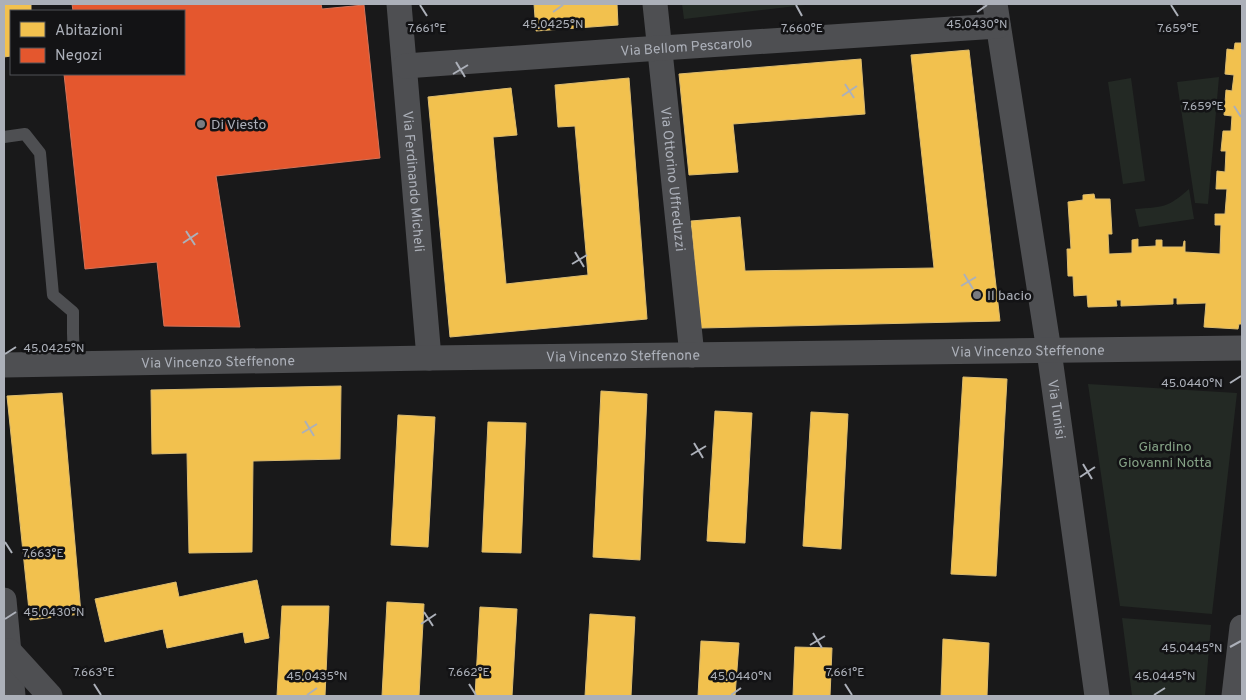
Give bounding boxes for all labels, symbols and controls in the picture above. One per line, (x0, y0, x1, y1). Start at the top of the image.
legend (10, 10, 185, 75)
text: 45.0425°N (523, 17, 583, 33)
text: 45.0430°N (947, 17, 1007, 33)
text: 7.661°E (408, 21, 446, 37)
text: 7.660°E (781, 21, 823, 37)
text: 7.659°E (1157, 21, 1199, 37)
text: Abitazioni (55, 22, 123, 41)
street label: Via Bellom Pescarolo (620, 35, 753, 61)
text: Negozi (55, 47, 102, 66)
text: 7.659°E (1182, 99, 1224, 115)
street label: Via Ottorino Uffreduzzi (656, 106, 688, 252)
street label: Via Ferdinando Micheli (398, 110, 427, 253)
place label: Di Viesto (211, 117, 266, 134)
marker: Di Viesto (195, 118, 207, 130)
place label: Il bacio (987, 288, 1032, 305)
marker: Il bacio (971, 289, 983, 301)
text: 45.0425°N (24, 341, 84, 357)
street label: Via Vincenzo Steffenone (951, 343, 1105, 362)
street label: Via Vincenzo Steffenone (546, 348, 700, 367)
street label: Via Vincenzo Steffenone (141, 353, 295, 373)
text: 45.0440°N (1161, 376, 1223, 392)
street label: Via Tunisi (1043, 379, 1068, 440)
park label: Giardino Giovanni Notta (1118, 439, 1212, 472)
text: 7.663°E (22, 546, 64, 562)
text: 45.0430°N (24, 605, 84, 621)
text: 45.0445°N (1161, 641, 1223, 657)
text: 7.663°E (73, 665, 115, 681)
text: 7.662°E (448, 665, 490, 681)
text: 7.661°E (826, 665, 864, 681)
text: 45.0435°N (287, 669, 347, 685)
text: 45.0440°N (710, 669, 772, 685)
text: 45.0445°N (1134, 669, 1196, 685)

